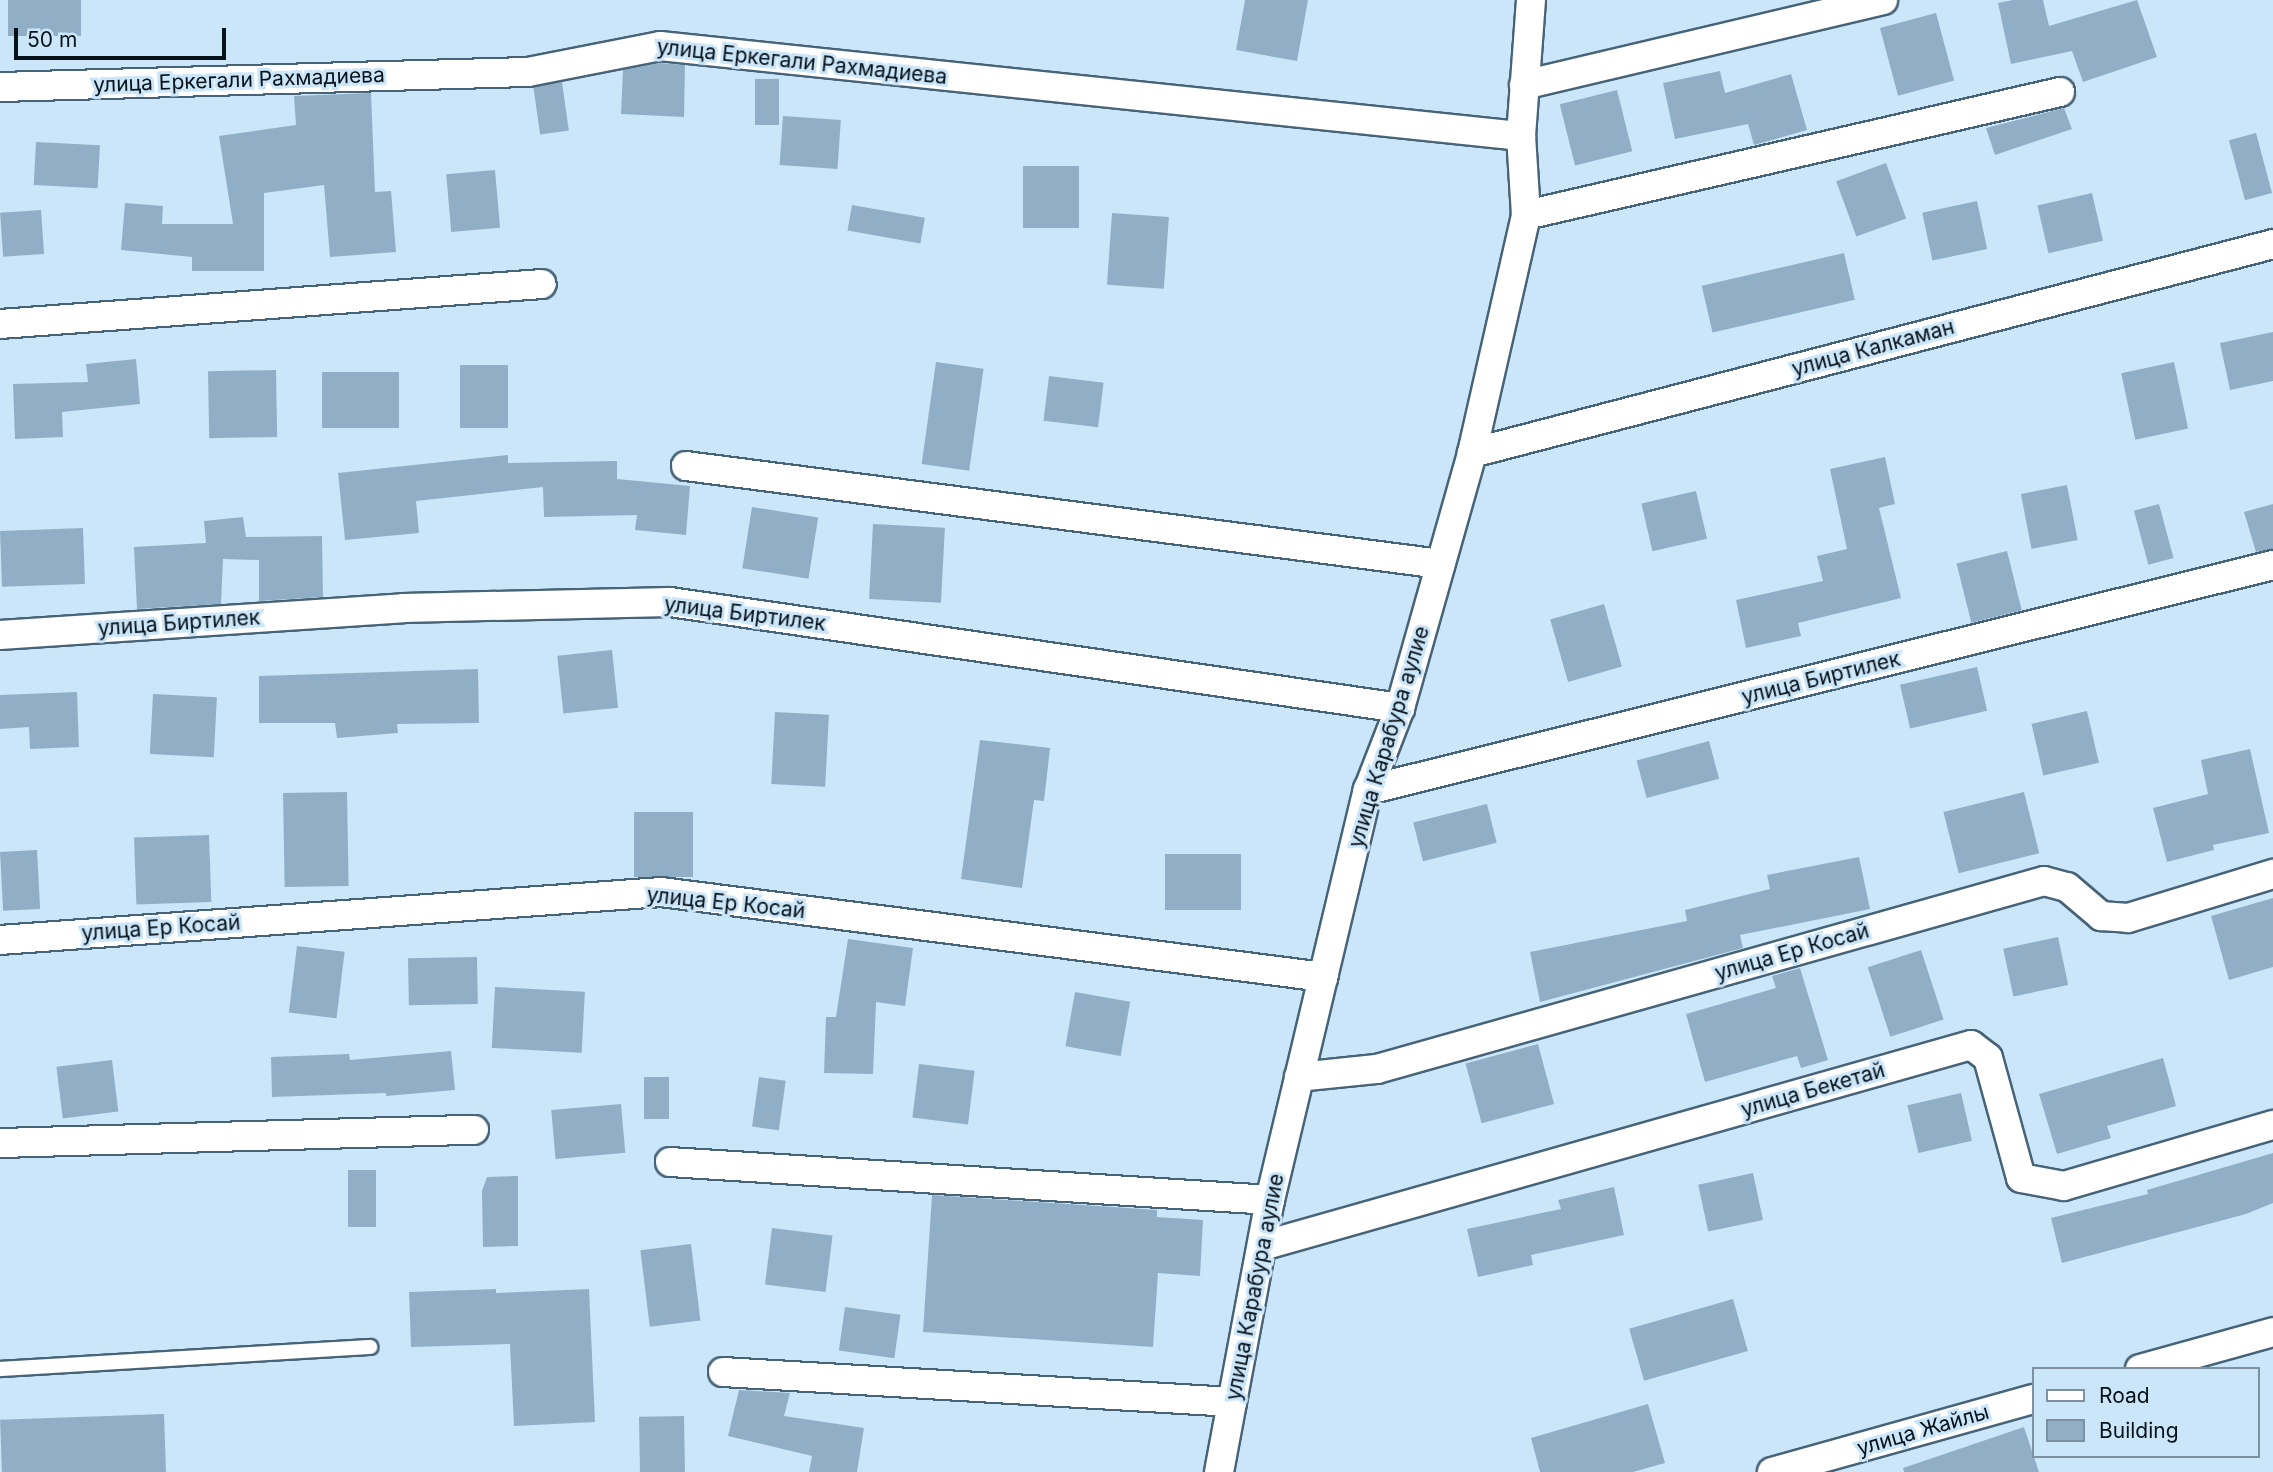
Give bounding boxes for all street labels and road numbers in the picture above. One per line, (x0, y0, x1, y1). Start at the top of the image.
street label: улица Еркегали Рахмадиева (656, 34, 948, 90)
street label: улица Еркегали Рахмадиева (93, 62, 385, 98)
street label: улица Калкаман (1789, 314, 1957, 382)
street label: улица Биртилек (663, 592, 827, 636)
street label: улица Биртилек (97, 605, 261, 641)
street label: улица Карабура аулие (1343, 623, 1435, 851)
street label: улица Биртилек (1739, 646, 1903, 710)
street label: улица Ер Косай (645, 882, 807, 924)
street label: улица Ер Косай (81, 910, 241, 946)
street label: улица Ер Косай (1712, 918, 1872, 986)
street label: улица Бекетай (1738, 1057, 1888, 1123)
street label: улица Карабура аулие (1221, 1172, 1289, 1402)
street label: улица Жайлы (1854, 1399, 1992, 1461)

